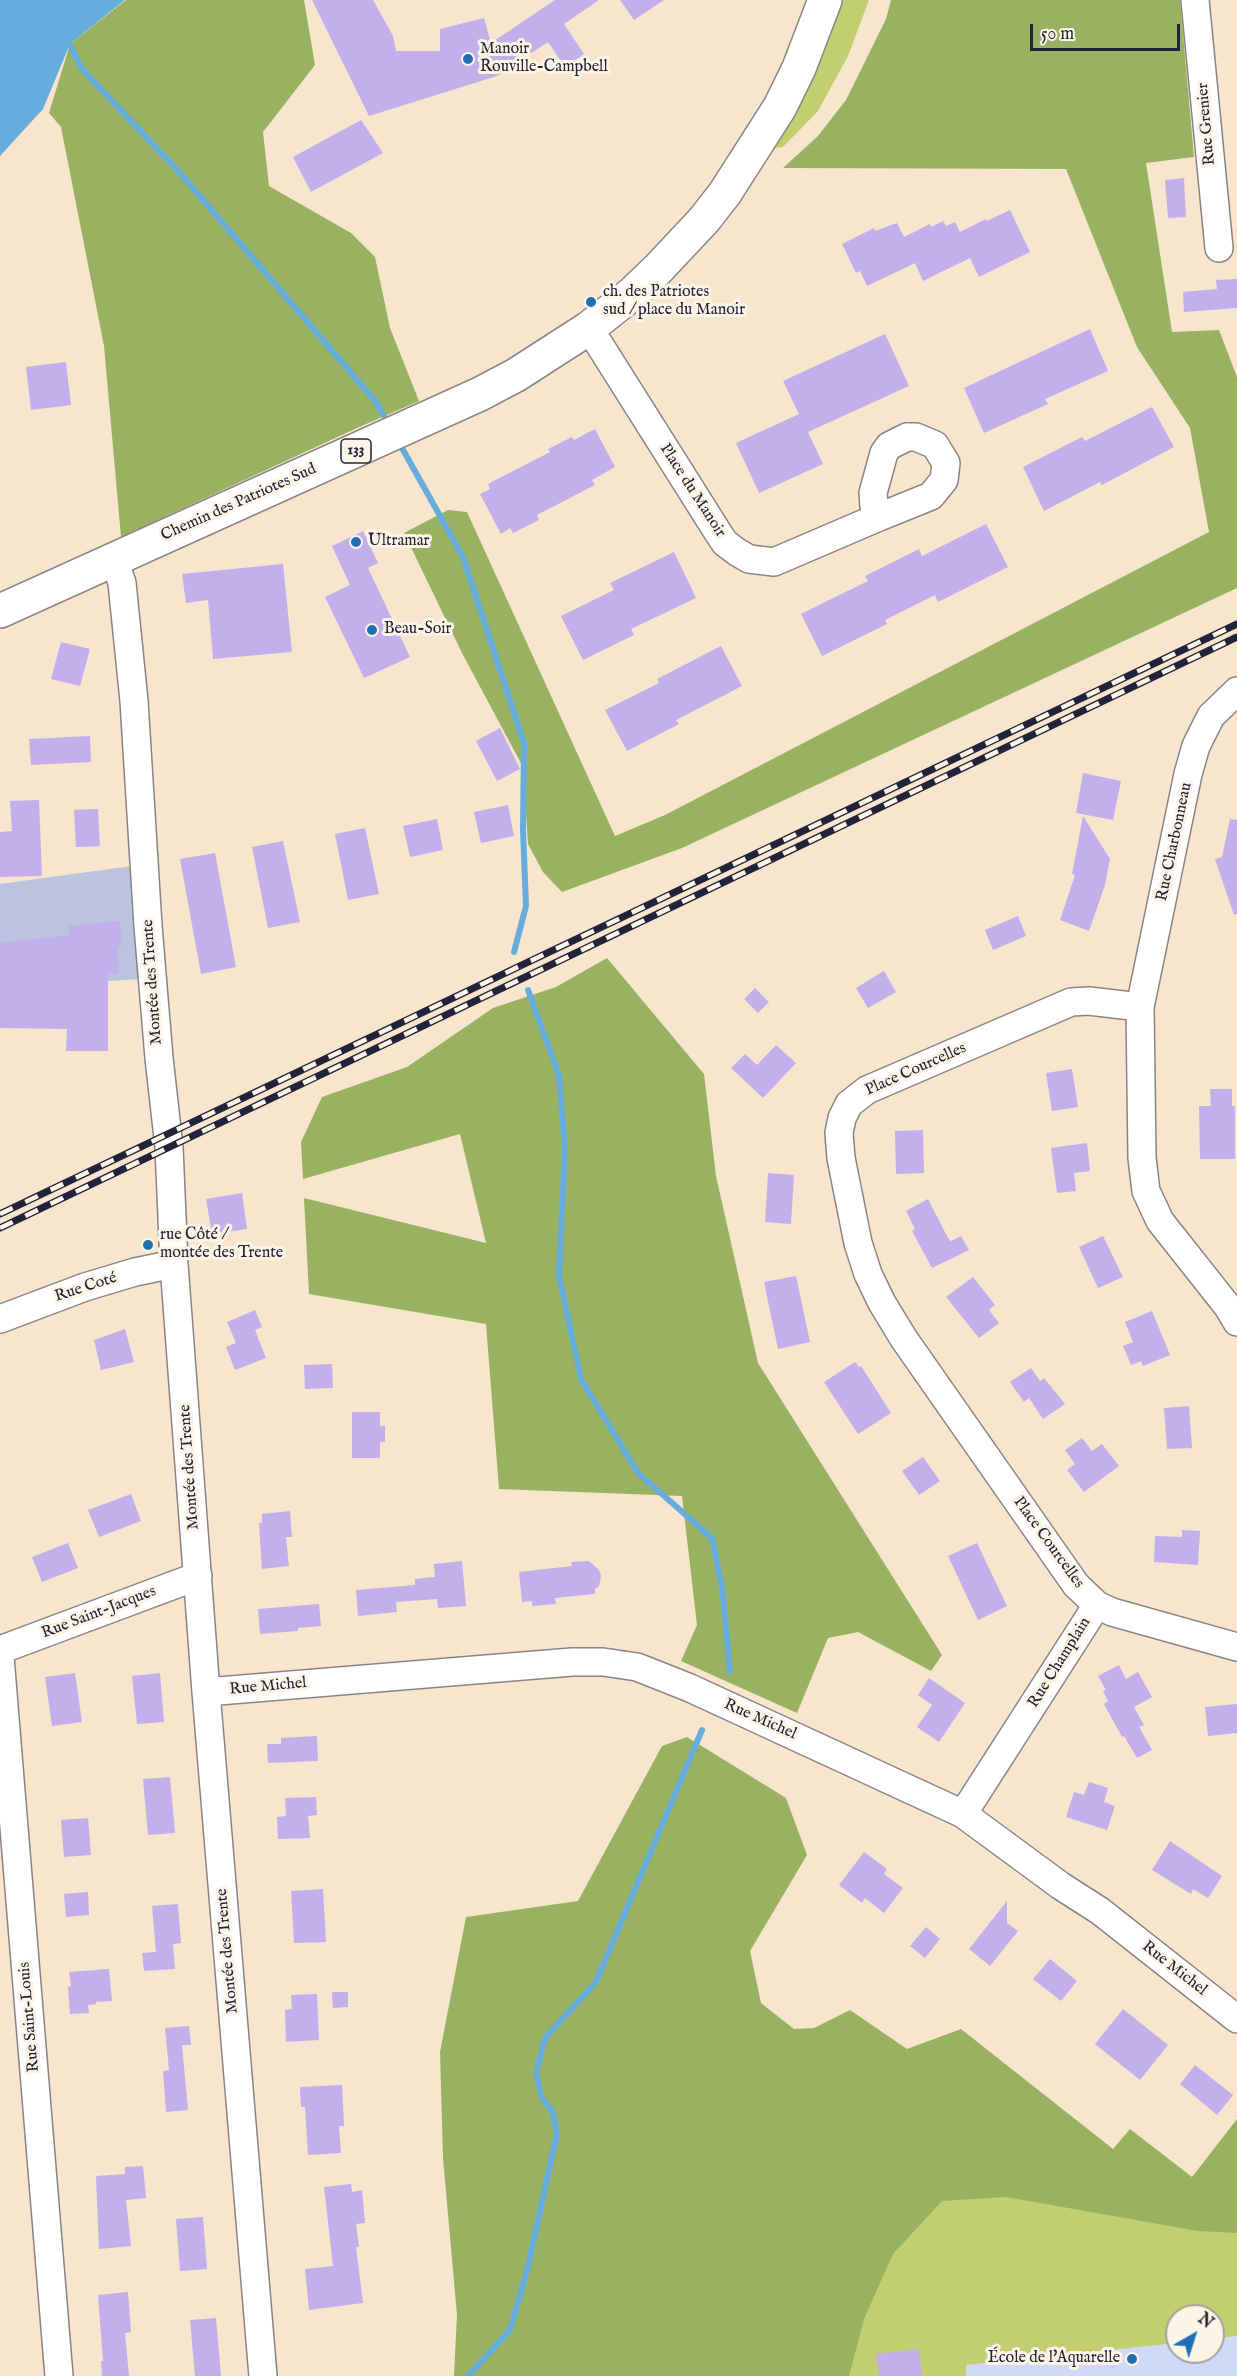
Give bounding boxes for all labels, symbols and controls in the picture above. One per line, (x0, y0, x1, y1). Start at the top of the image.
scale bar (1033, 12, 1183, 50)
text: 50 m (1041, 23, 1074, 46)
place label: Manoir Rouville-Campbell (480, 40, 608, 78)
marker: Manoir Rouville-Campbell (461, 52, 475, 66)
street label: Rue Grenier (1194, 82, 1220, 166)
place label: ch. des Patriotes sud / place du Manoir (603, 283, 745, 321)
marker: ch. des Patriotes sud / place du Manoir (584, 295, 598, 309)
road number: 133 (341, 439, 371, 463)
street label: Place du Manoir (655, 441, 729, 541)
street label: Chemin des Patriotes Sud (158, 460, 320, 546)
place label: Ultramar (368, 532, 429, 552)
marker: Ultramar (349, 535, 363, 549)
place label: Beau-Soir (384, 620, 451, 640)
marker: Beau-Soir (365, 623, 379, 637)
street label: Rue Charbonneau (1153, 781, 1197, 903)
street label: Montée des Trente (139, 919, 167, 1045)
street label: Place Courcelles (863, 1039, 969, 1101)
place label: rue Côté / montée des Trente (160, 1226, 283, 1264)
marker: rue Côté / montée des Trente (141, 1238, 155, 1252)
street label: Rue Coté (53, 1269, 119, 1307)
street label: Montée des Trente (176, 1404, 204, 1530)
street label: Place Courcelles (1008, 1494, 1088, 1592)
street label: Rue Saint-Jacques (39, 1582, 159, 1644)
street label: Rue Champlain (1025, 1614, 1095, 1712)
street label: Rue Michel (229, 1674, 307, 1700)
street label: Rue Michel (721, 1695, 799, 1745)
street label: Montée des Trente (213, 1888, 243, 2014)
street label: Rue Michel (1138, 1938, 1210, 2000)
street label: Rue Saint-Louis (16, 1961, 44, 2073)
north arrow (1165, 2304, 1225, 2364)
text: N (1193, 2309, 1217, 2334)
place label: École de l'Aquarelle (988, 2349, 1120, 2369)
marker: École de l'Aquarelle (1125, 2352, 1139, 2366)

